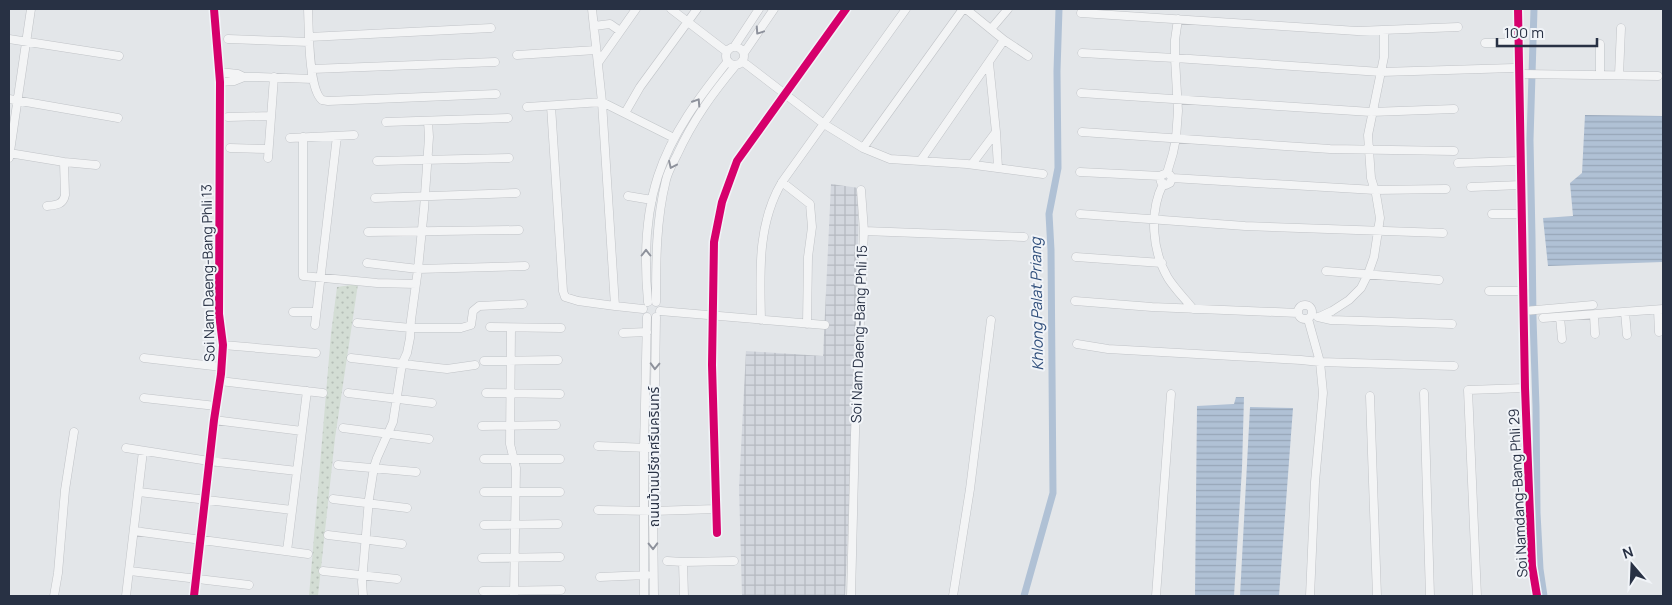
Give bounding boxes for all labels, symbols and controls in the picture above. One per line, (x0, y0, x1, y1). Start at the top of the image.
scale bar (1497, 15, 1597, 47)
text: 100 m (1504, 22, 1544, 43)
one-way arrow (756, 25, 765, 35)
one-way arrow (691, 98, 700, 107)
one-way arrow (668, 160, 679, 169)
street label: Soi Nam Daeng-Bang Phli 13 (196, 184, 219, 362)
water label: Khlong Palat Priang (1025, 236, 1048, 371)
street label: Soi Nam Daeng-Bang Phli 15 (846, 245, 871, 423)
one-way arrow (641, 249, 652, 257)
one-way arrow (649, 362, 660, 370)
street label: ถนนบ้านปรีชาศรีนครินทร์ (644, 386, 663, 527)
street label: Soi Namdang-Bang Phli 29 (1504, 408, 1531, 578)
north arrow (1607, 540, 1657, 590)
one-way arrow (648, 542, 658, 550)
text: N (1620, 542, 1635, 563)

